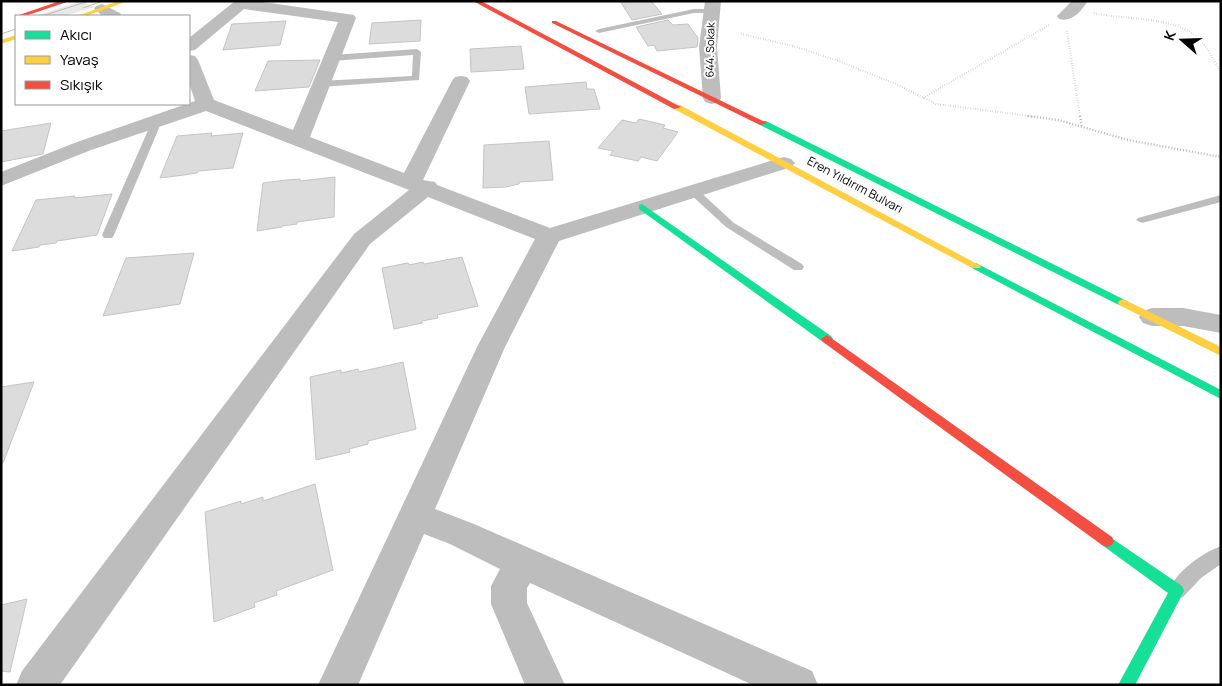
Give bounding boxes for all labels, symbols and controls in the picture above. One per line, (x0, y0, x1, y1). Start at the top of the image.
legend (15, 15, 190, 105)
north arrow (1157, 15, 1207, 65)
street label: 644. Sokak (702, 22, 717, 78)
text: Akıcı (60, 24, 92, 45)
text: K (1159, 27, 1180, 43)
text: Yavaş (60, 49, 99, 70)
text: Sıkışık (60, 74, 103, 95)
street label: Eren Yıldırım Bulvarı (804, 152, 906, 217)

